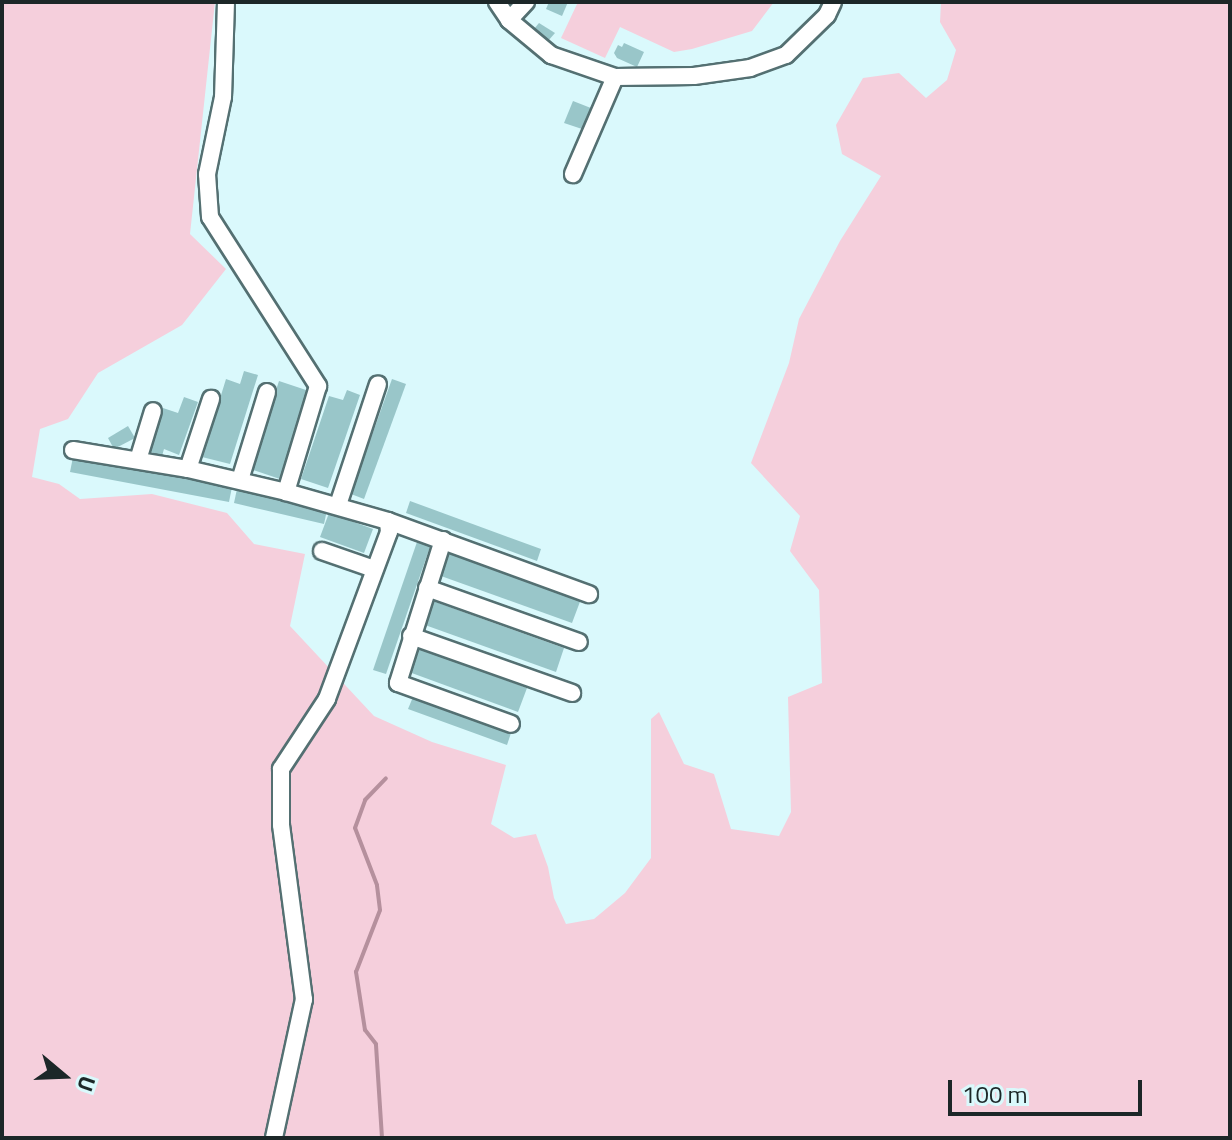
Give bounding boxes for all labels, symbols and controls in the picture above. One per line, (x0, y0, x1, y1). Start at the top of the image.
north arrow (24, 1036, 104, 1116)
scale bar (952, 1064, 1146, 1114)
text: U (68, 1071, 105, 1096)
text: 100 m (962, 1076, 1028, 1112)

